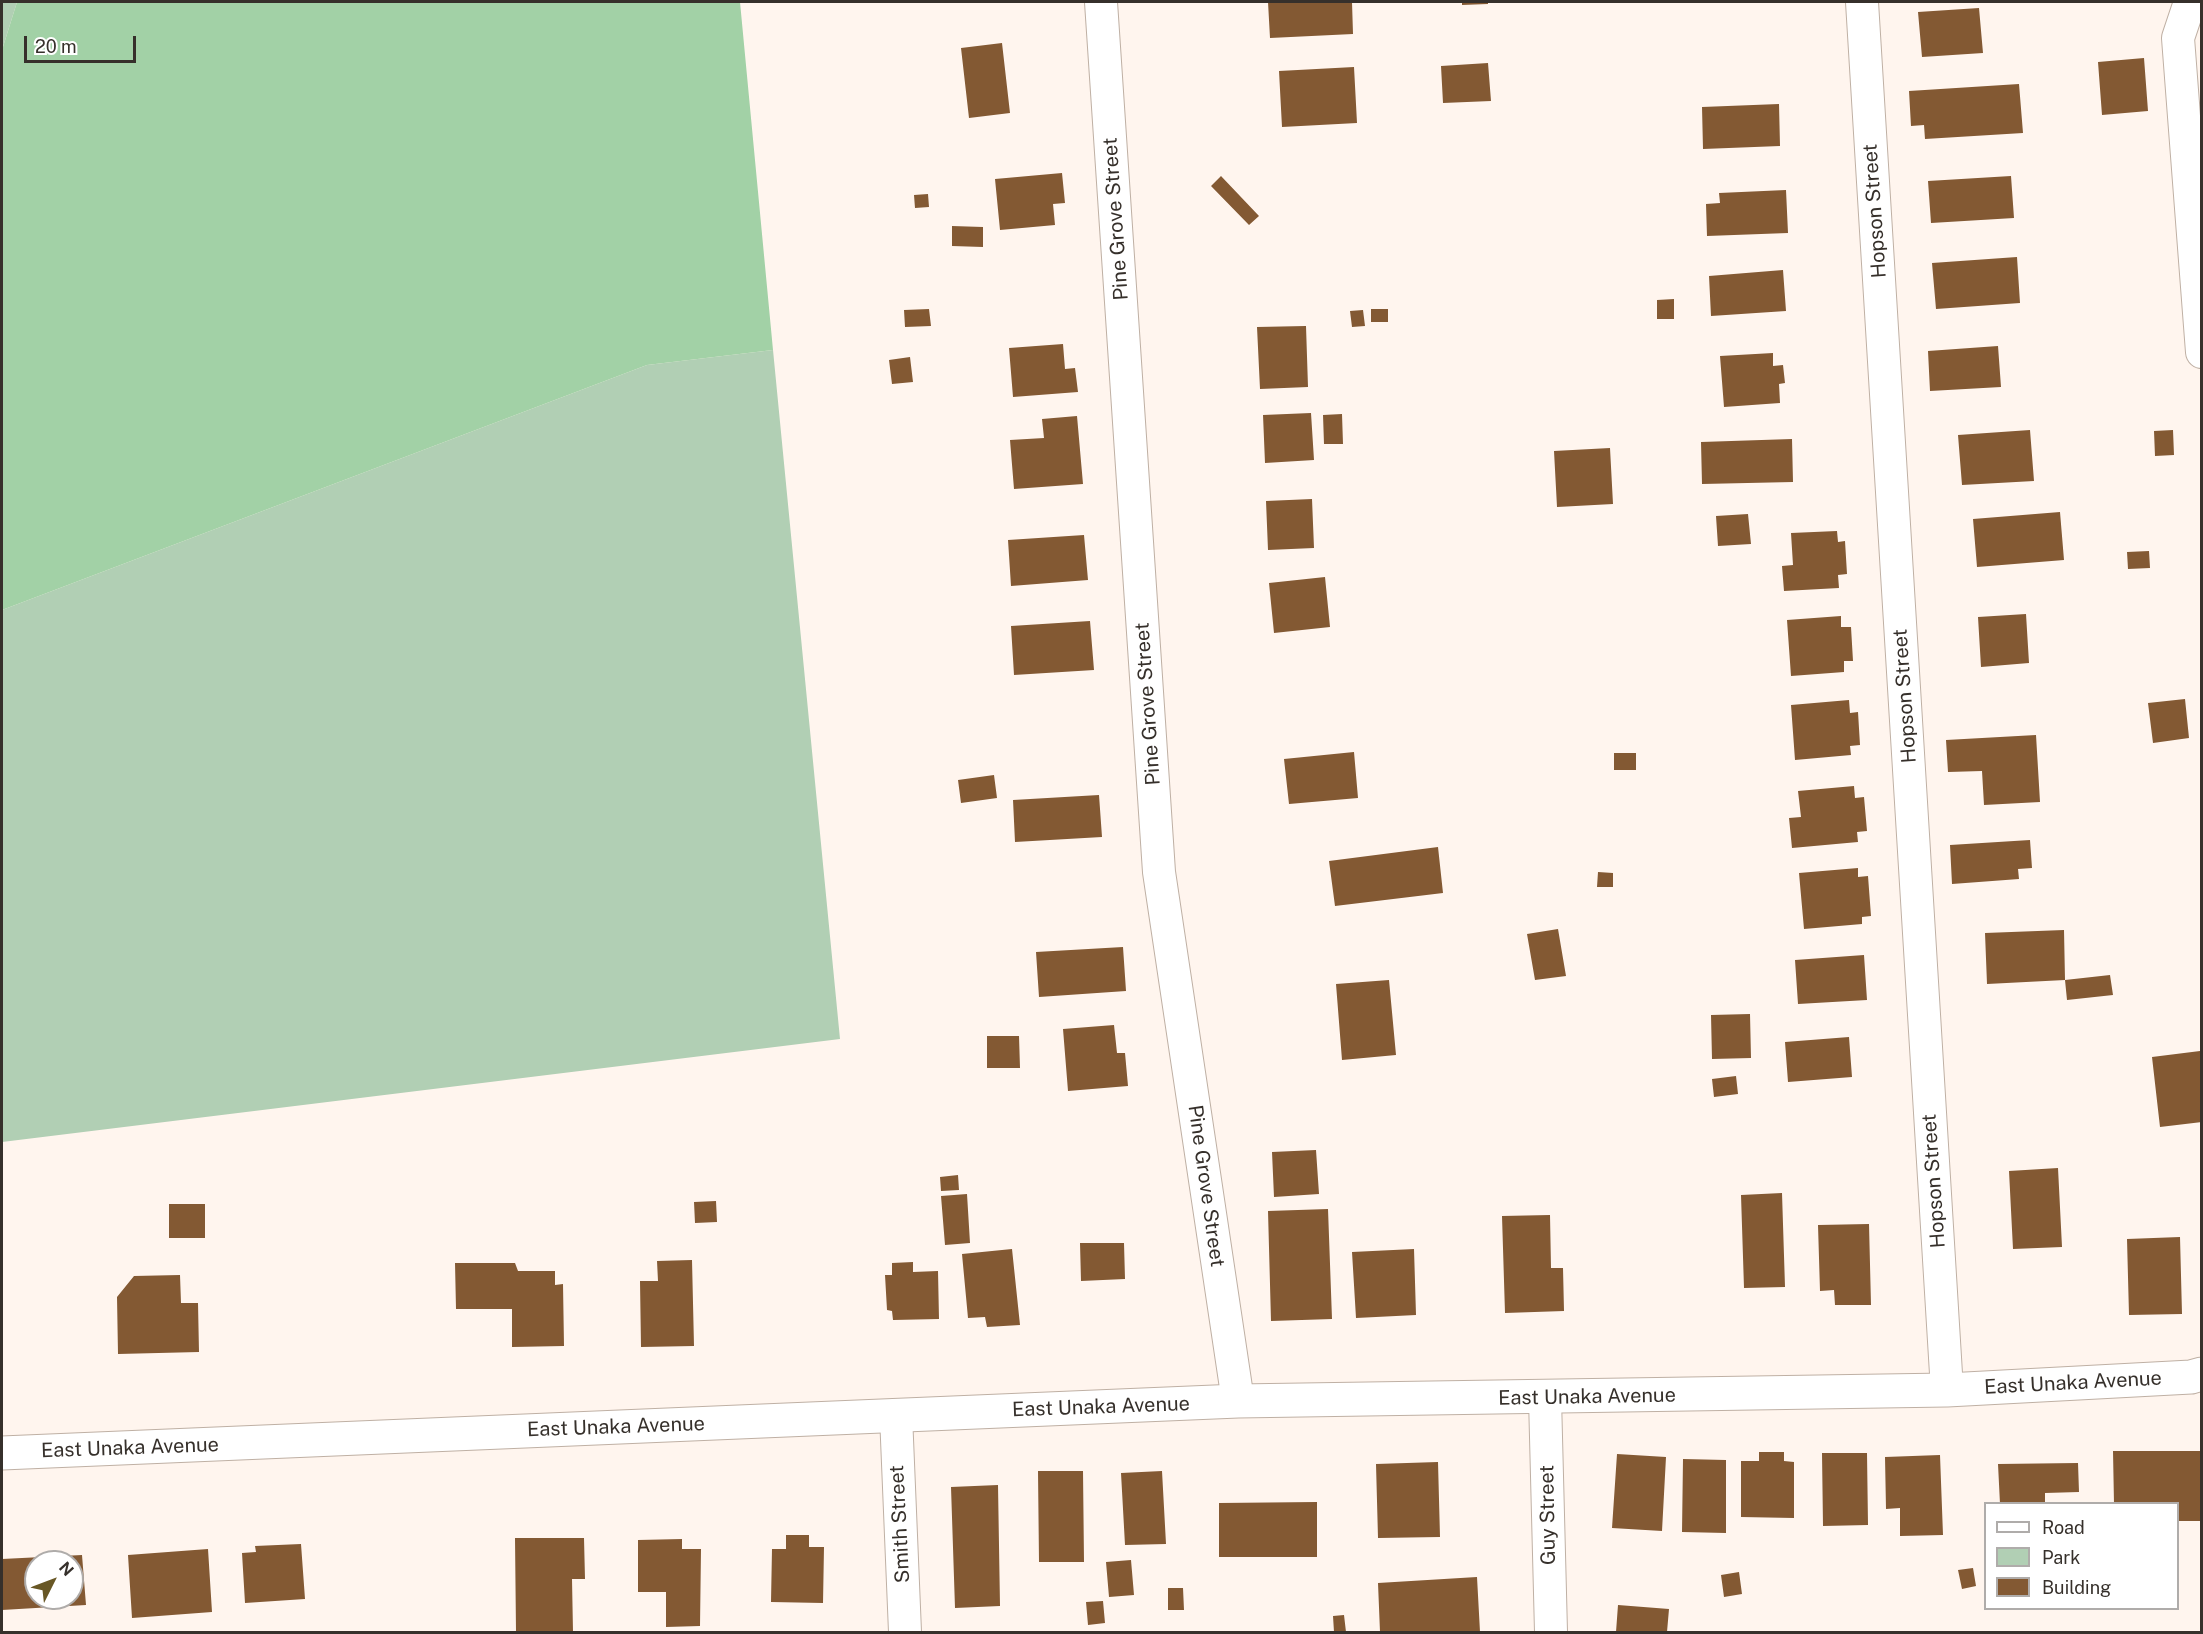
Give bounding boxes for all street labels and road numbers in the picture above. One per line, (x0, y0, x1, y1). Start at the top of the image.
street label: Pine Grove Street (1098, 137, 1134, 301)
street label: Hopson Street (1858, 143, 1892, 279)
street label: Pine Grove Street (1130, 622, 1166, 786)
street label: Hopson Street (1888, 628, 1922, 764)
street label: Pine Grove Street (1183, 1103, 1229, 1269)
street label: Hopson Street (1917, 1113, 1951, 1249)
street label: East Unaka Avenue (1984, 1366, 2162, 1400)
street label: East Unaka Avenue (1498, 1383, 1676, 1411)
street label: East Unaka Avenue (1012, 1392, 1190, 1422)
street label: East Unaka Avenue (527, 1412, 705, 1442)
street label: East Unaka Avenue (41, 1433, 219, 1463)
street label: Smith Street (885, 1464, 915, 1584)
street label: Guy Street (1535, 1465, 1561, 1565)

